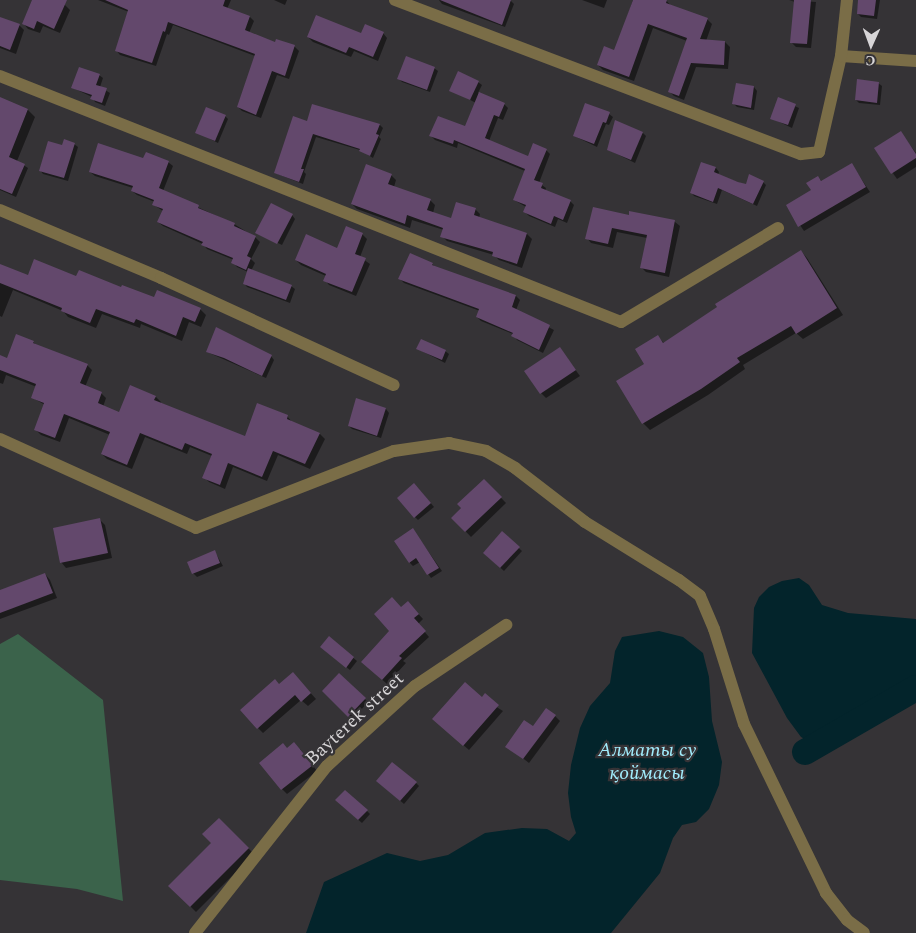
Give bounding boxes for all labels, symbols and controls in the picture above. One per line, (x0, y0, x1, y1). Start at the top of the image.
north arrow (846, 20, 896, 70)
text: С (865, 50, 876, 71)
street label: Bayterek street (301, 668, 409, 770)
water label: Алматы су қоймасы (598, 738, 696, 785)

